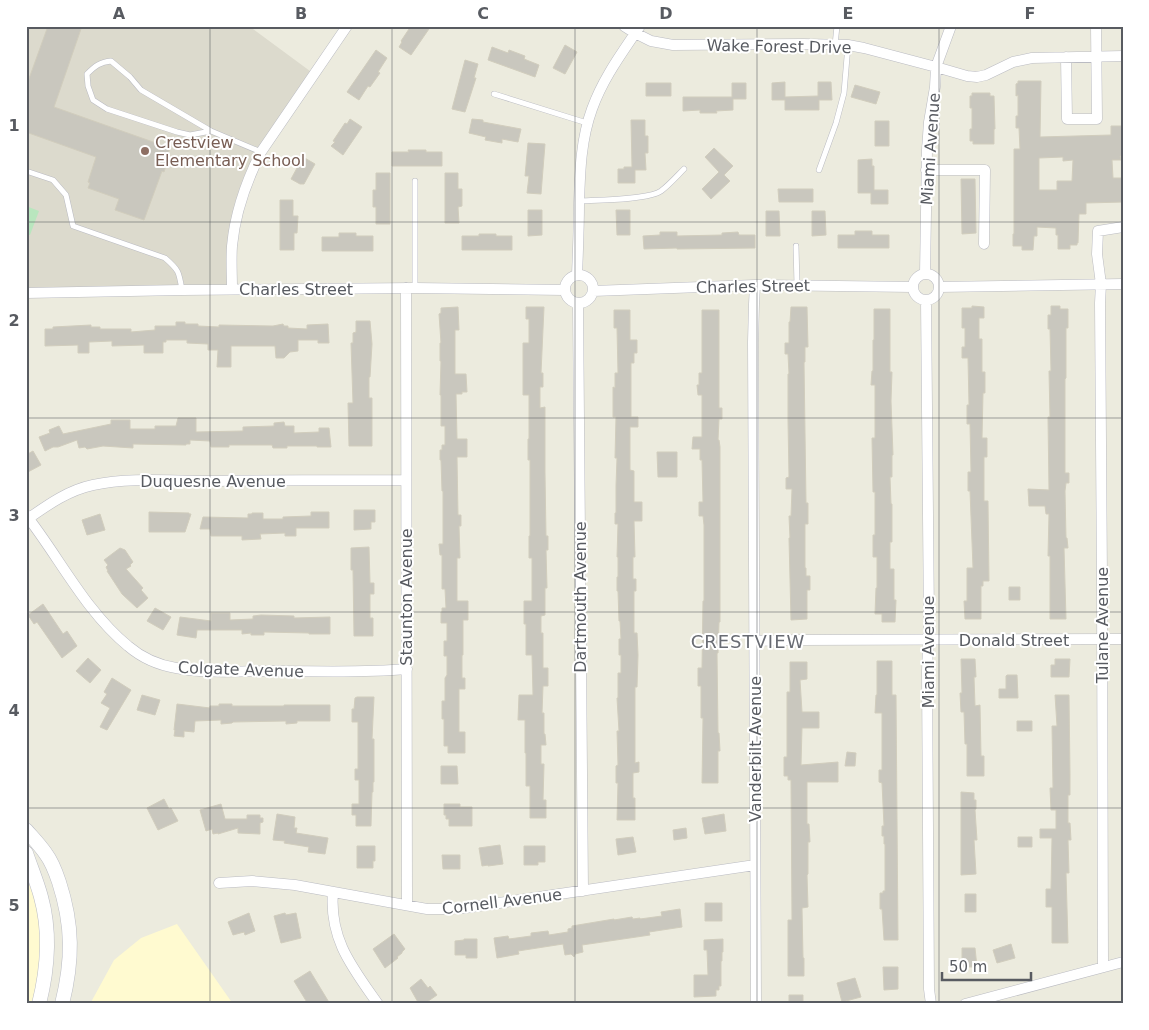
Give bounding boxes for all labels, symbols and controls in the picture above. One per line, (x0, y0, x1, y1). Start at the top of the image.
text: A (113, 4, 126, 23)
text: B (295, 4, 307, 23)
text: C (477, 4, 489, 23)
text: D (659, 4, 673, 23)
text: E (843, 4, 853, 23)
text: F (1025, 4, 1035, 23)
street label: Wake Forest Drive (706, 36, 852, 57)
street label: Miami Avenue (917, 92, 944, 206)
text: 1 (8, 116, 20, 135)
place label: Crestview Elementary School (155, 133, 305, 170)
marker: Crestview Elementary School (139, 145, 151, 157)
street label: Charles Street (696, 276, 810, 297)
street label: Charles Street (239, 280, 353, 299)
text: 2 (8, 311, 20, 330)
street label: Duquesne Avenue (140, 472, 286, 491)
text: 3 (8, 506, 20, 525)
street label: Dartmouth Avenue (571, 521, 590, 673)
street label: Staunton Avenue (397, 528, 416, 666)
street label: Tulane Avenue (1093, 567, 1112, 684)
street label: Miami Avenue (919, 596, 938, 708)
district label: CRESTVIEW (691, 631, 805, 652)
street label: Donald Street (959, 631, 1069, 650)
street label: Colgate Avenue (178, 658, 304, 681)
street label: Vanderbilt Avenue (746, 676, 765, 822)
text: 4 (8, 701, 20, 720)
street label: Cornell Avenue (441, 885, 563, 918)
text: 5 (8, 896, 20, 915)
scale bar (942, 950, 1030, 982)
text: 50 m (949, 958, 987, 976)

